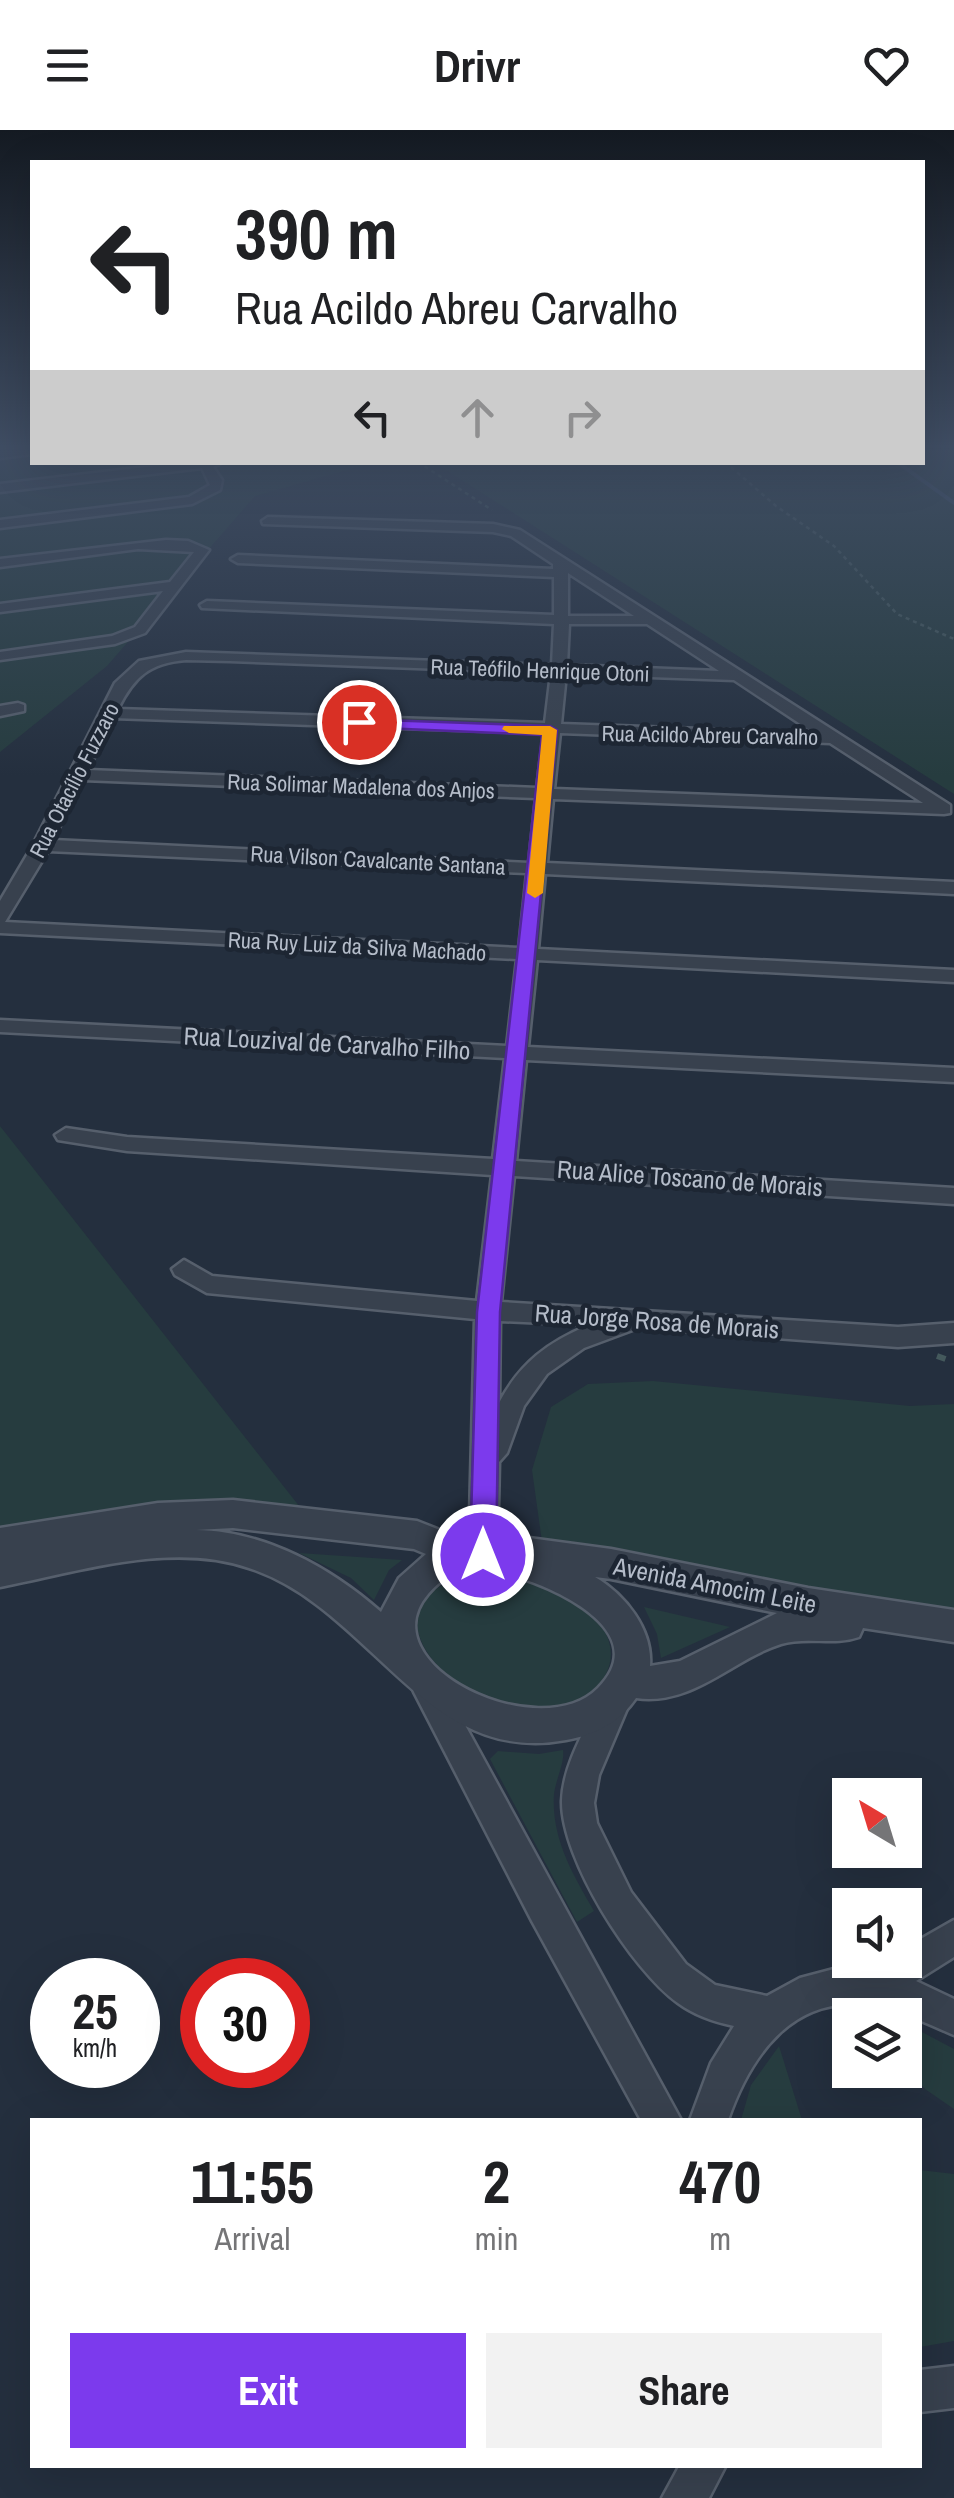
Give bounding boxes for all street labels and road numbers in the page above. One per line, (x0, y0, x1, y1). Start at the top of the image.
street label: Rua Teófilo Henrique Otoni (430, 651, 650, 689)
street label: Rua Otacílio Fuzzaro (22, 697, 126, 863)
street label: Rua Acildo Abreu Carvalho (601, 718, 819, 752)
street label: Rua Solimar Madalena dos Anjos (227, 766, 495, 806)
street label: Rua Vilson Cavalcante Santana (250, 838, 506, 882)
street label: Rua Ruy Luiz da Silva Machado (227, 924, 487, 968)
street label: Rua Louzival de Carvalho Filho (183, 1019, 471, 1067)
street label: Rua Alice Toscano de Morais (556, 1152, 824, 1204)
street label: Rua Jorge Rosa de Morais (534, 1295, 780, 1347)
street label: Avenida Amocim Leite (610, 1548, 819, 1621)

